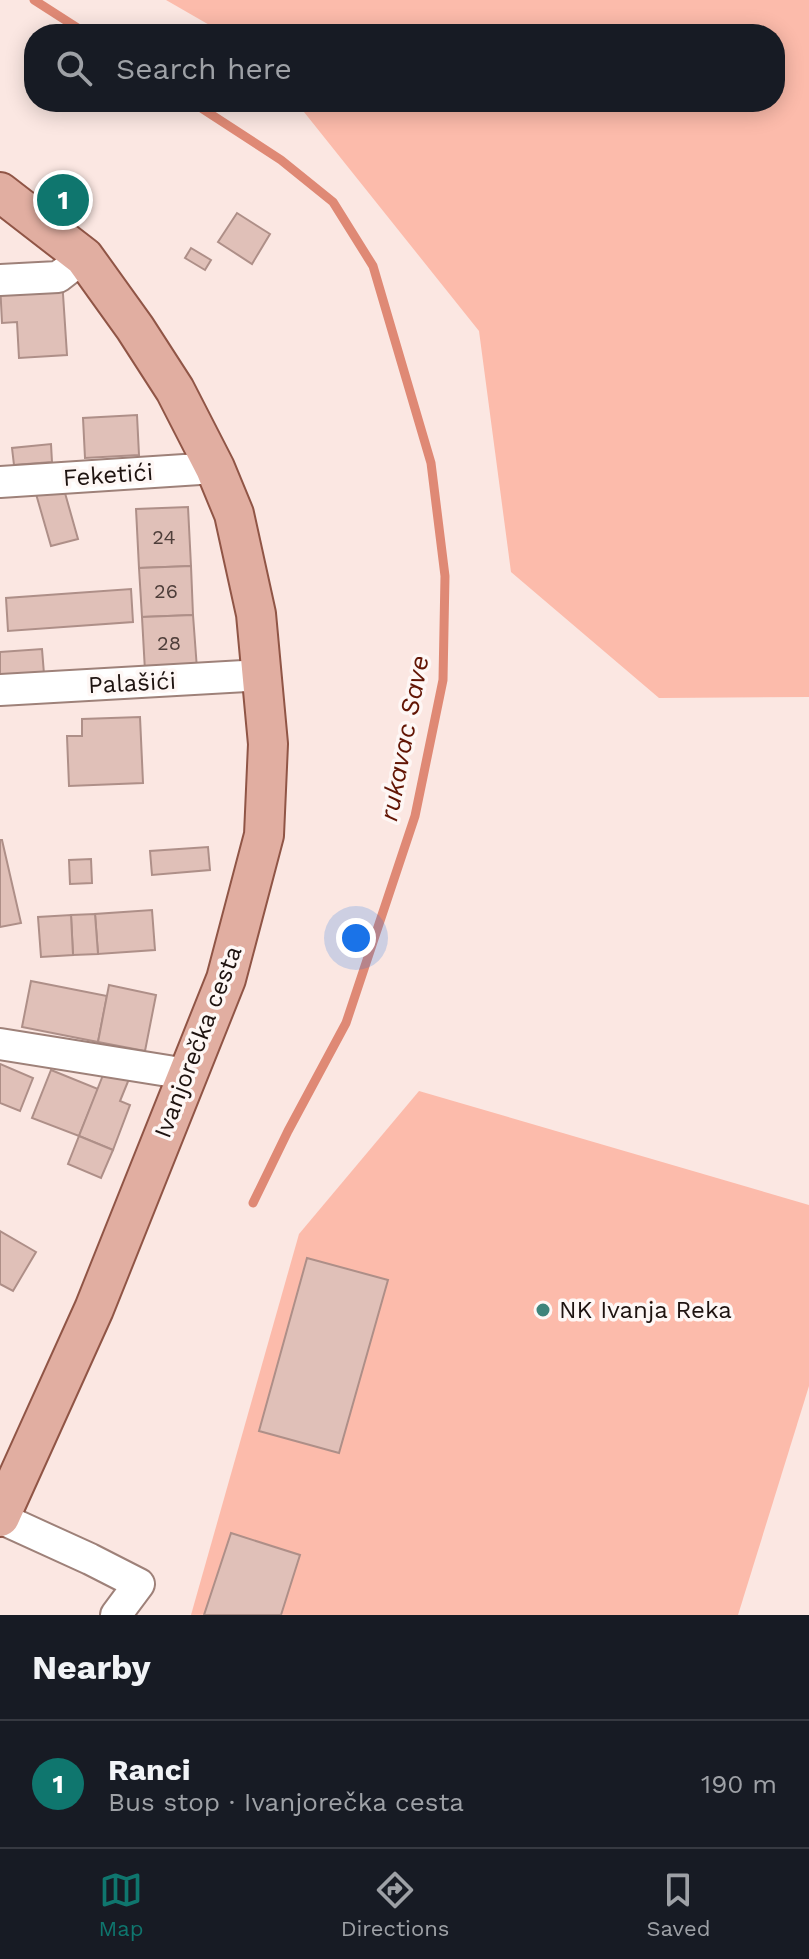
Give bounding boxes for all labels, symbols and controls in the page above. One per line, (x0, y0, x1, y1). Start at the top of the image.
search box (24, 24, 785, 112)
icon: search (52, 46, 96, 90)
text: Search here (116, 51, 292, 86)
pin: 1 (37, 170, 89, 230)
street label: Feketići (62, 458, 154, 492)
house number: 24 (152, 525, 176, 549)
house number: 26 (154, 579, 178, 603)
house number: 28 (157, 631, 181, 655)
water label: rukavac Save (373, 653, 435, 823)
street label: Palašići (87, 667, 177, 699)
your location (336, 918, 376, 958)
street label: Ivanjorečka cesta (148, 942, 248, 1142)
place label: NK Ivanja Reka (559, 1296, 732, 1324)
marker: NK Ivanja Reka (534, 1301, 552, 1319)
text: Nearby (32, 1647, 151, 1687)
text: Ranci (108, 1752, 190, 1787)
text: 1 (52, 1769, 64, 1799)
text: 190 m (701, 1769, 777, 1799)
text: Bus stop · Ivanjorečka cesta (108, 1787, 464, 1817)
tab: Map (99, 1868, 143, 1941)
tab: Directions (341, 1868, 449, 1941)
tab: Saved (647, 1868, 710, 1941)

